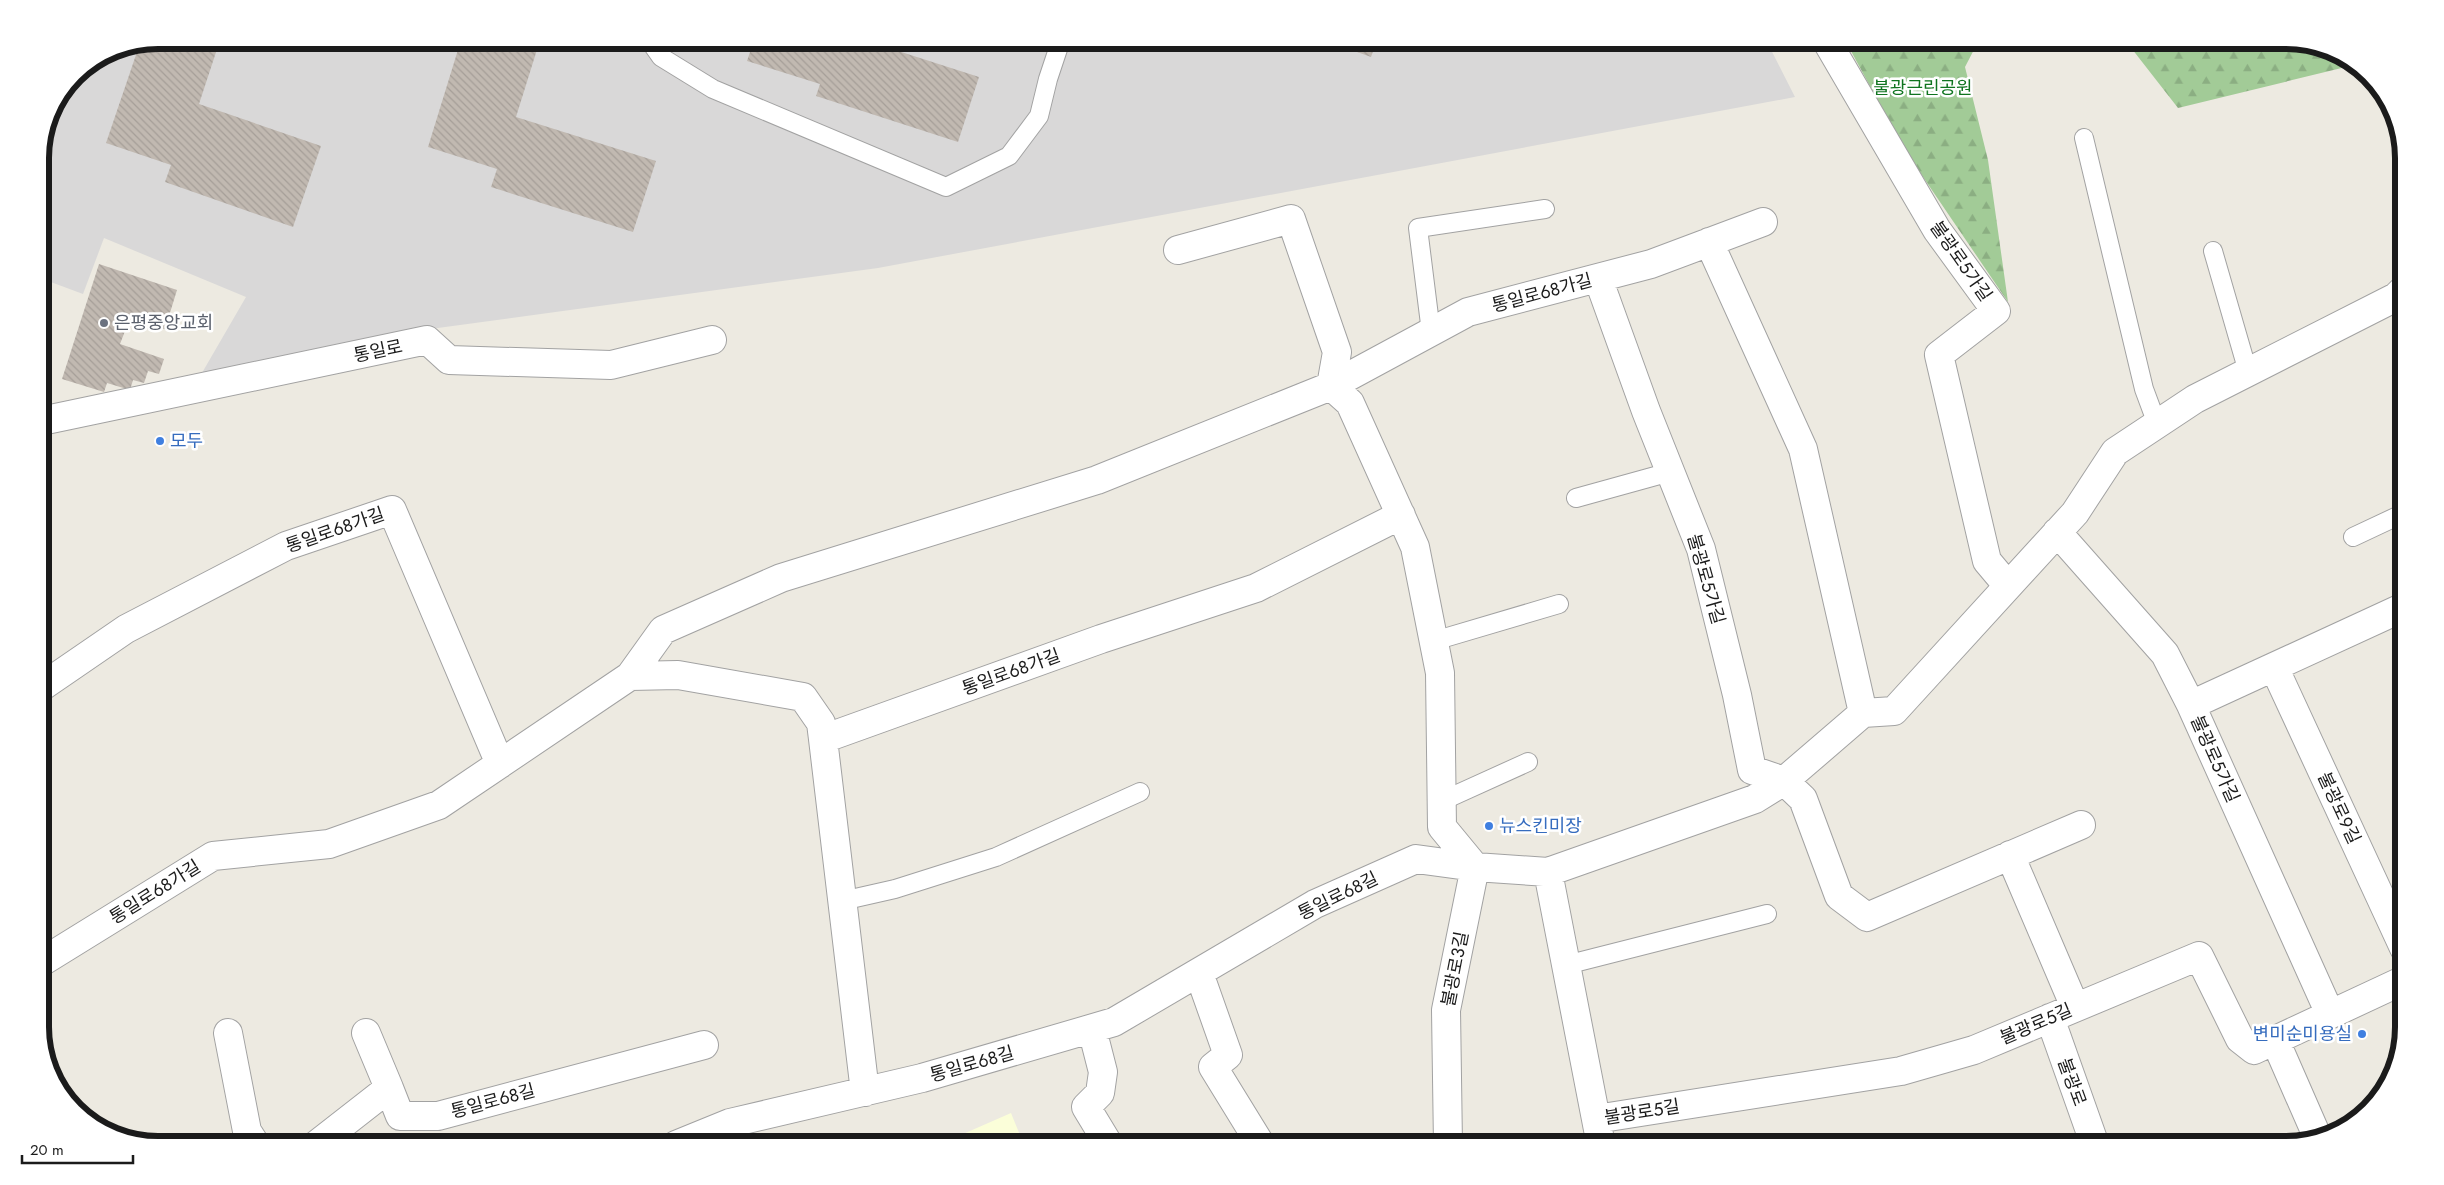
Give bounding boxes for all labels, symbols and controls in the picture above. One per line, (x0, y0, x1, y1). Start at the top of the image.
park label: 불광근린공원 (1873, 75, 1973, 101)
street label: 불광로5가길 (1924, 215, 1998, 307)
street label: 통일로68가길 (1489, 267, 1595, 319)
place label: 은평중앙교회 (114, 310, 213, 336)
marker: 은평중앙교회 (98, 317, 110, 329)
street label: 통일로 (351, 333, 405, 369)
place label: 모두 (170, 428, 203, 454)
marker: 모두 (154, 435, 166, 447)
street label: 통일로68가길 (282, 501, 388, 559)
street label: 불광로5가길 (1681, 531, 1731, 627)
street label: 통일로68가길 (958, 642, 1064, 702)
street label: 불광로5가길 (2184, 711, 2246, 807)
street label: 불광로9길 (2311, 768, 2367, 848)
place label: 뉴스킨미장 (1499, 813, 1582, 839)
marker: 뉴스킨미장 (1483, 820, 1495, 832)
street label: 통일로68가길 (104, 854, 206, 930)
street label: 통일로68길 (1293, 865, 1383, 927)
street label: 불광로3길 (1435, 929, 1475, 1009)
street label: 불광로5길 (1996, 997, 2076, 1051)
place label: 변미순미용실 (2253, 1021, 2352, 1047)
marker: 변미순미용실 (2356, 1028, 2368, 1040)
street label: 통일로68길 (927, 1040, 1017, 1088)
street label: 불광로 (2051, 1054, 2093, 1110)
street label: 통일로68길 (448, 1077, 538, 1125)
street label: 불광로5길 (1602, 1093, 1682, 1131)
scale bar (22, 1132, 134, 1164)
text: 20 m (30, 1139, 64, 1161)

